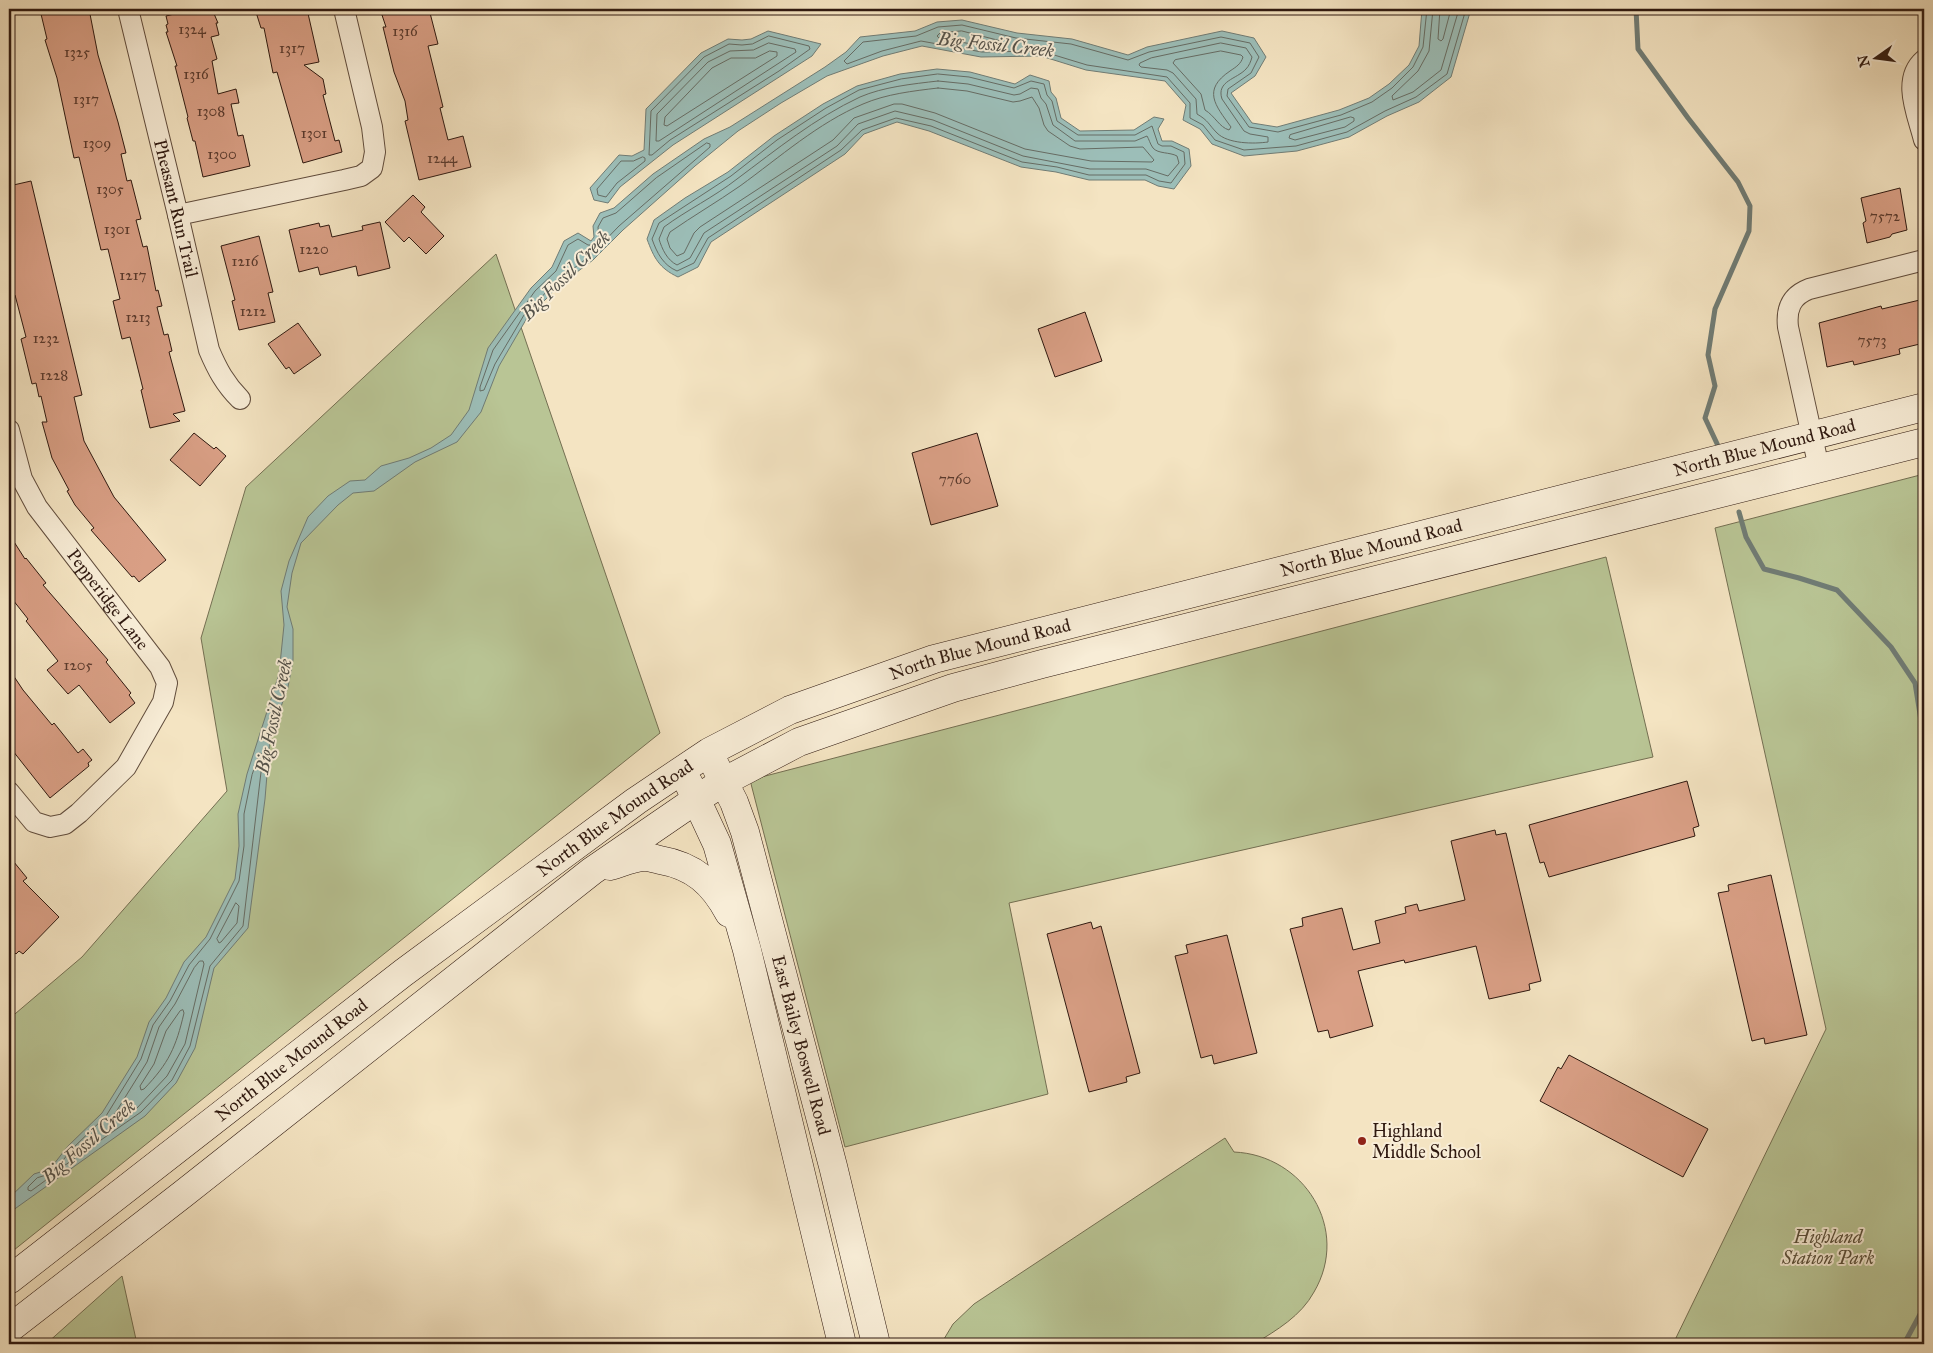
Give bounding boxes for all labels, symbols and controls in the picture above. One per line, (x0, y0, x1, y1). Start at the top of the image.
house number: 1324 (178, 20, 206, 38)
house number: 1316 (392, 22, 419, 40)
water label: Big Fossil Creek (936, 27, 1056, 62)
north arrow (1850, 32, 1900, 82)
house number: 1317 (279, 39, 305, 57)
house number: 1325 (64, 43, 90, 61)
text: N (1854, 53, 1874, 69)
house number: 1316 (183, 65, 210, 83)
house number: 1317 (73, 90, 99, 108)
house number: 1308 (197, 102, 225, 120)
house number: 1301 (301, 124, 327, 142)
house number: 1309 (83, 134, 111, 152)
street label: Pheasant Run Trail (149, 137, 203, 280)
house number: 1300 (207, 145, 237, 163)
house number: 1244 (427, 149, 458, 167)
house number: 1305 (96, 180, 124, 198)
house number: 7572 (1870, 207, 1901, 225)
house number: 1301 (104, 220, 130, 238)
water label: Big Fossil Creek (515, 225, 615, 326)
house number: 1220 (299, 240, 329, 258)
house number: 1216 (232, 252, 260, 270)
house number: 1217 (119, 266, 147, 284)
house number: 1212 (240, 302, 267, 320)
house number: 1213 (125, 308, 151, 326)
house number: 1232 (33, 329, 60, 347)
house number: 7573 (1858, 331, 1886, 349)
house number: 1228 (40, 366, 68, 384)
street label: North Blue Mound Road (1671, 414, 1858, 481)
house number: 7760 (939, 470, 971, 488)
street label: North Blue Mound Road (1278, 514, 1464, 581)
street label: Pepperidge Lane (62, 545, 154, 654)
street label: North Blue Mound Road (886, 614, 1073, 685)
house number: 1205 (63, 656, 93, 674)
water label: Big Fossil Creek (250, 656, 297, 777)
street label: North Blue Mound Road (532, 755, 697, 881)
street label: East Bailey Boswell Road (767, 953, 835, 1138)
street label: North Blue Mound Road (211, 994, 372, 1126)
water label: Big Fossil Creek (36, 1094, 140, 1189)
place label: Highland Middle School (1372, 1120, 1481, 1163)
marker: Highland Middle School (1356, 1135, 1368, 1147)
park label: Highland Station Park (1781, 1226, 1874, 1269)

